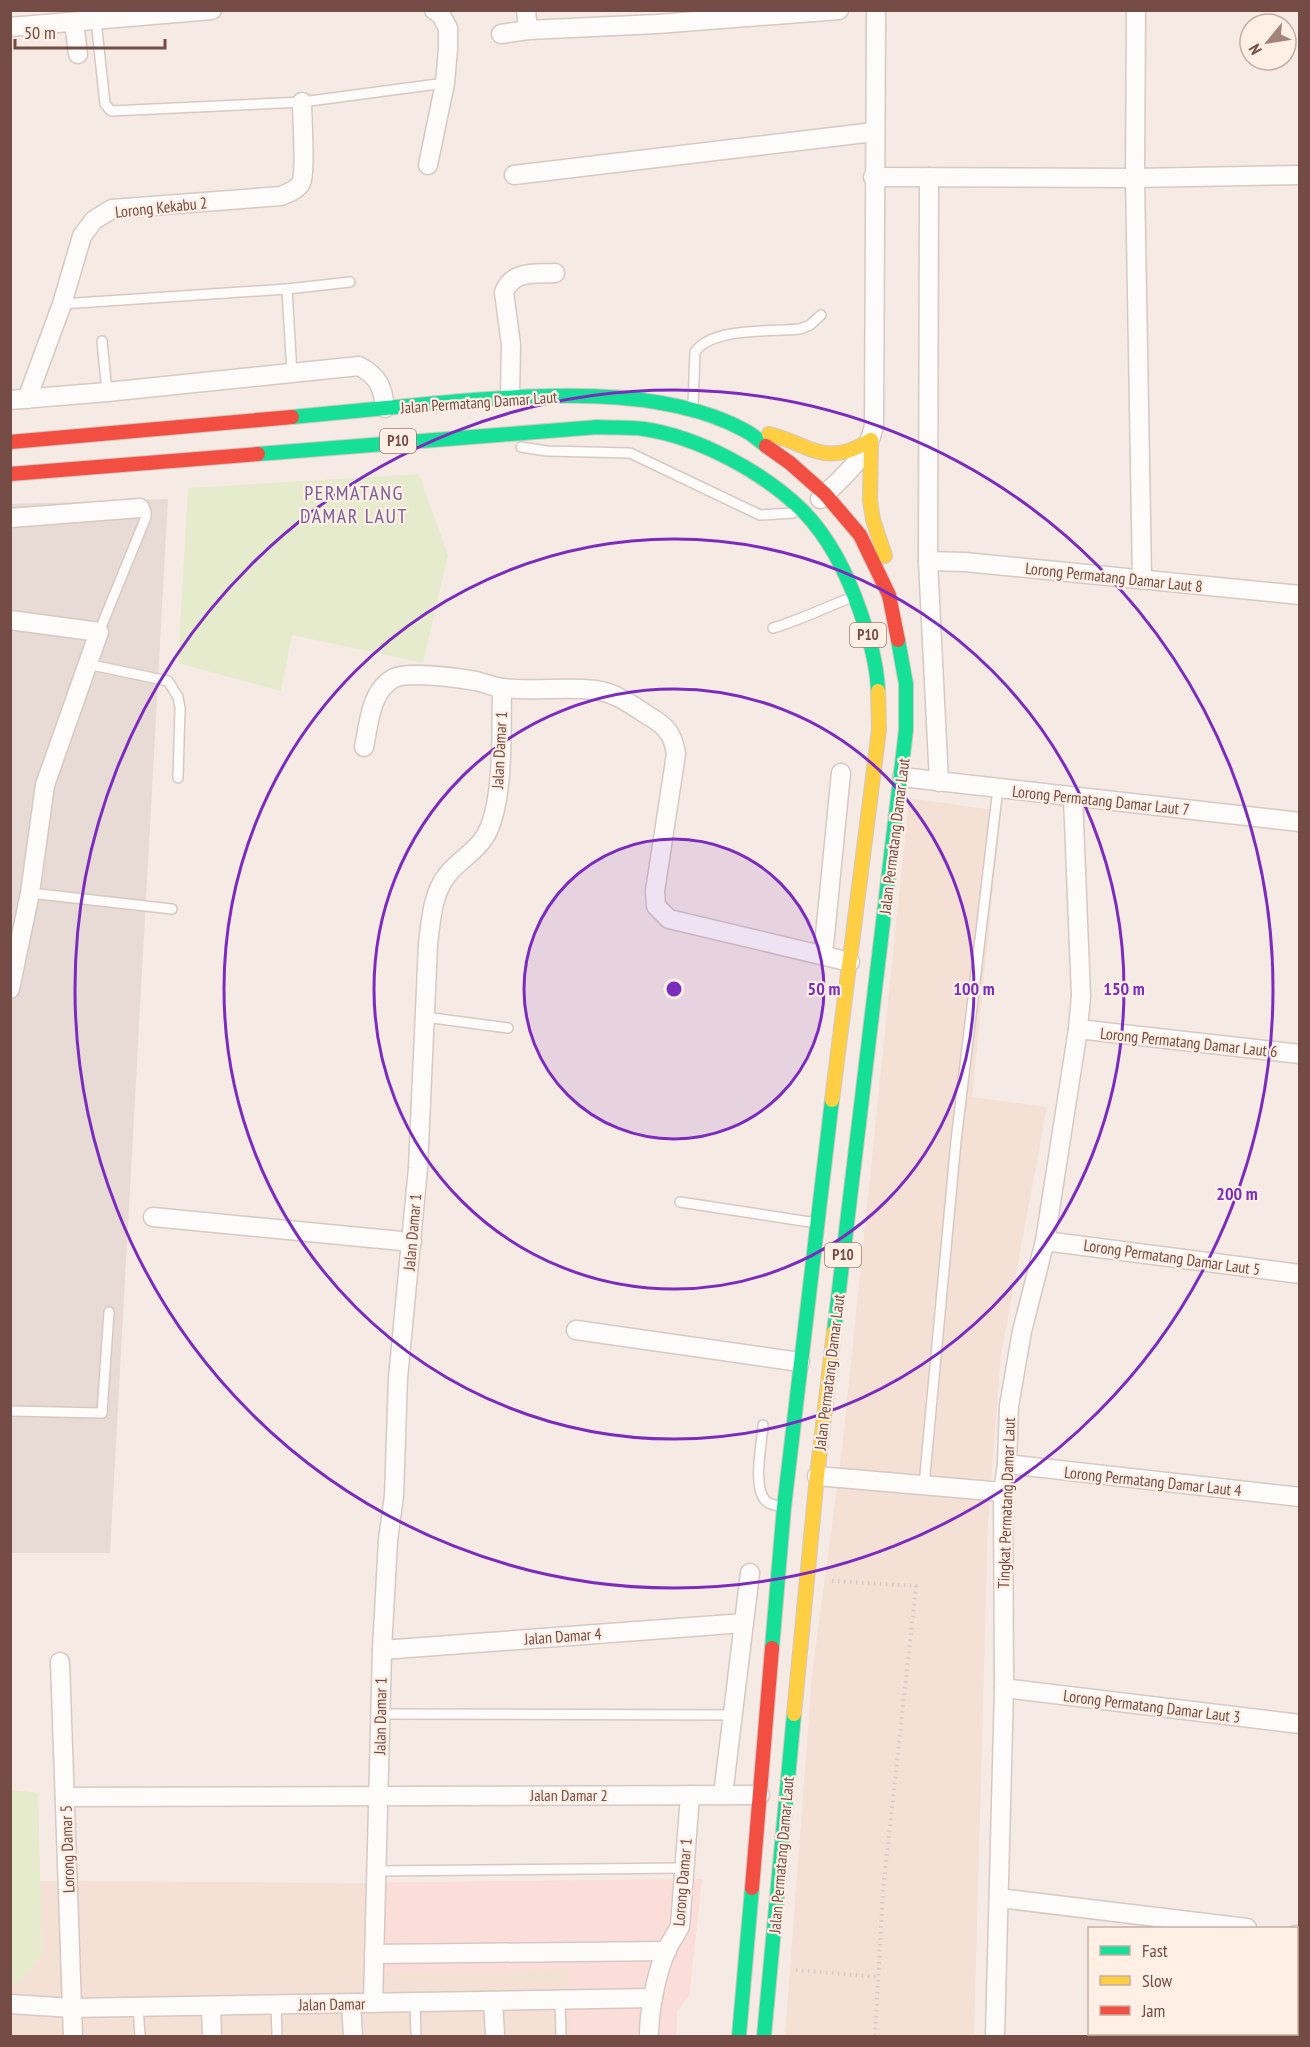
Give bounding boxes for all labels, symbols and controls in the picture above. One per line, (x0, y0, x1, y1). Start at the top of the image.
scale bar (15, 12, 165, 50)
north arrow (1238, 12, 1298, 72)
text: 50 m (24, 21, 56, 44)
text: N (1244, 41, 1266, 58)
street label: Lorong Kekabu 2 (114, 192, 208, 222)
street label: Jalan Permatang Damar Laut (399, 387, 559, 418)
road number: P10 (380, 429, 416, 453)
district label: PERMATANG DAMAR LAUT (300, 480, 408, 529)
street label: Lorong Permatang Damar Laut 8 (1024, 558, 1204, 596)
road number: P10 (850, 623, 886, 647)
street label: Jalan Damar 1 (487, 711, 511, 790)
street label: Jalan Permatang Damar Laut (874, 756, 914, 916)
street label: Lorong Permatang Damar Laut 7 (1011, 781, 1191, 819)
text: 50 m (808, 977, 840, 1000)
text: 100 m (953, 977, 995, 1000)
text: 150 m (1103, 977, 1145, 1000)
centre of rings (664, 979, 684, 999)
street label: Lorong Permatang Damar Laut 6 (1099, 1023, 1279, 1061)
text: 200 m (1216, 1182, 1258, 1205)
street label: Jalan Damar 1 (399, 1193, 425, 1272)
street label: Lorong Permatang Damar Laut 5 (1082, 1235, 1262, 1279)
road number: P10 (825, 1243, 861, 1267)
street label: Jalan Permatang Damar Laut (809, 1292, 849, 1452)
street label: Tingkat Permatang Damar Laut (993, 1417, 1019, 1589)
street label: Lorong Permatang Damar Laut 4 (1063, 1462, 1243, 1500)
street label: Jalan Damar 4 (523, 1623, 602, 1649)
street label: Jalan Damar 1 (369, 1677, 391, 1756)
street label: Lorong Permatang Damar Laut 3 (1062, 1685, 1242, 1727)
street label: Jalan Permatang Damar Laut (764, 1775, 798, 1935)
street label: Jalan Damar 2 (529, 1785, 608, 1805)
street label: Lorong Damar 5 (55, 1805, 79, 1893)
street label: Lorong Damar 1 (668, 1837, 696, 1927)
legend (1088, 1927, 1298, 2035)
text: Fast (1142, 1939, 1168, 1962)
text: Slow (1142, 1969, 1173, 1992)
street label: Jalan Damar (297, 1993, 366, 2015)
text: Jam (1141, 1999, 1165, 2022)

